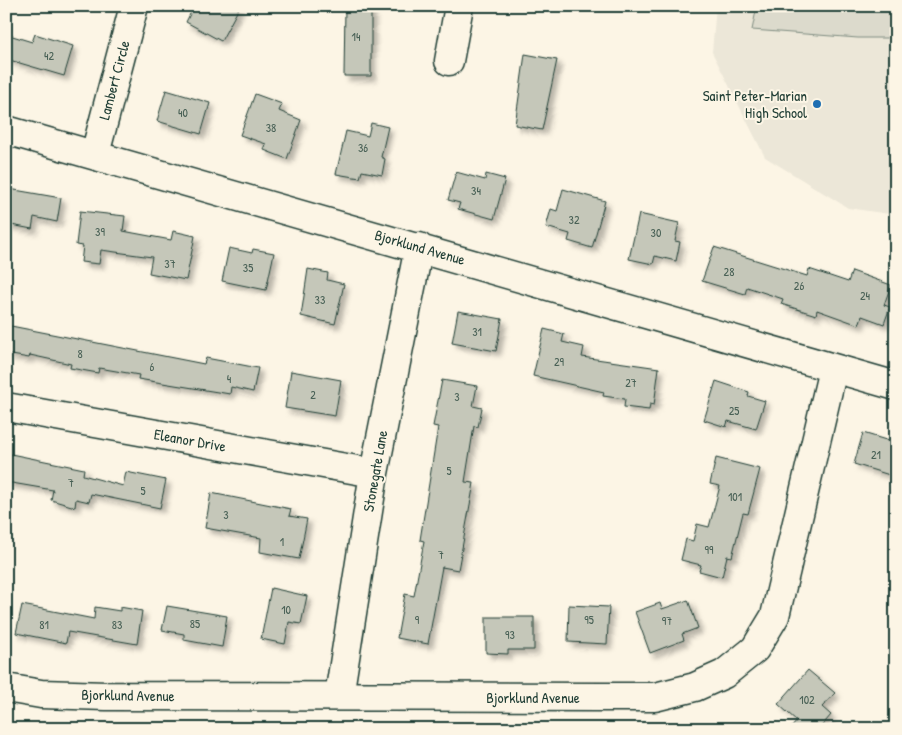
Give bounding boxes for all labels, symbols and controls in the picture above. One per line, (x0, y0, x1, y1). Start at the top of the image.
house number: 14 (352, 28, 361, 45)
street label: Lambert Circle (93, 38, 135, 122)
house number: 42 (44, 47, 54, 64)
place label: Saint Peter-Marian High School (703, 85, 807, 123)
marker: Saint Peter-Marian High School (811, 98, 823, 110)
house number: 40 (178, 104, 188, 121)
house number: 38 (266, 119, 276, 136)
house number: 36 (358, 139, 368, 156)
house number: 34 (471, 182, 481, 199)
house number: 32 (569, 211, 580, 228)
house number: 39 (95, 223, 105, 240)
street label: Bjorklund Avenue (372, 224, 468, 270)
house number: 30 (651, 224, 661, 241)
house number: 37 (164, 255, 176, 272)
house number: 35 (243, 259, 253, 276)
house number: 28 (724, 263, 734, 280)
house number: 26 (794, 277, 804, 294)
house number: 24 (860, 287, 871, 304)
house number: 33 (315, 291, 325, 308)
house number: 31 (472, 323, 482, 340)
house number: 8 (77, 345, 83, 362)
house number: 29 (554, 353, 565, 370)
house number: 6 (150, 358, 155, 375)
house number: 4 (227, 370, 232, 387)
house number: 27 (625, 374, 637, 391)
house number: 2 (310, 386, 316, 403)
house number: 3 (454, 388, 460, 405)
house number: 25 (729, 402, 739, 419)
street label: Eleanor Drive (152, 423, 228, 457)
street label: Stonegate Lane (358, 429, 392, 513)
house number: 21 (871, 446, 881, 463)
house number: 5 (446, 462, 452, 479)
house number: 7 (68, 474, 74, 491)
house number: 5 (140, 482, 146, 499)
house number: 101 (728, 488, 742, 505)
house number: 3 (223, 506, 229, 523)
house number: 1 (280, 533, 284, 550)
house number: 99 (705, 541, 714, 558)
house number: 7 (438, 546, 444, 563)
house number: 10 (281, 601, 291, 618)
house number: 9 (415, 611, 420, 628)
house number: 95 (584, 611, 594, 628)
house number: 97 (662, 612, 672, 629)
house number: 85 (190, 615, 200, 632)
house number: 81 (39, 616, 49, 633)
house number: 83 (112, 616, 122, 633)
house number: 93 (505, 626, 515, 643)
street label: Bjorklund Avenue (81, 684, 175, 706)
street label: Bjorklund Avenue (486, 687, 580, 708)
house number: 102 (799, 691, 815, 708)

